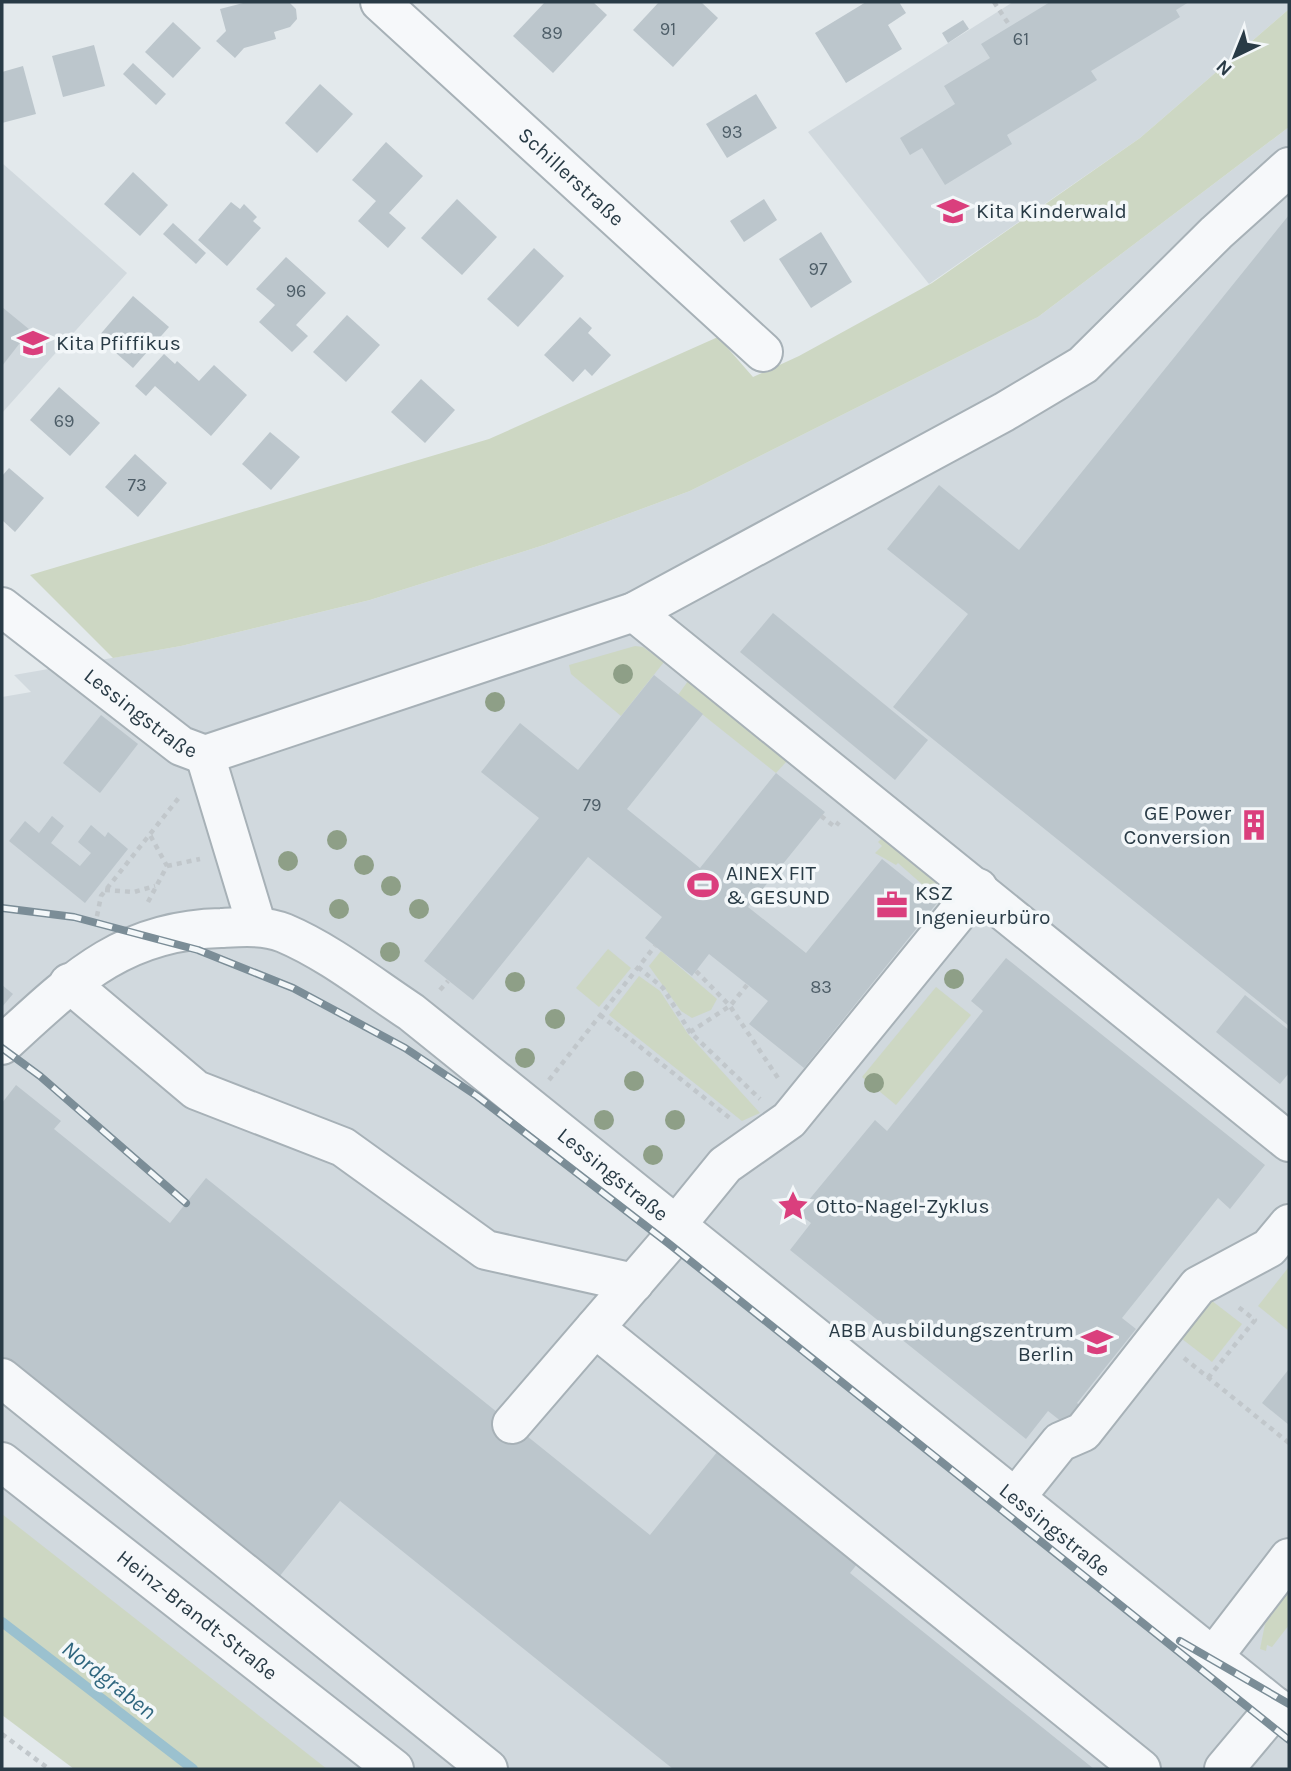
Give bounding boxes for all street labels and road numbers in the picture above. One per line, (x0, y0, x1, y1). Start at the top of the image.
street label: Schillerstraße (513, 123, 629, 231)
street label: Lessingstraße (79, 663, 200, 763)
street label: Lessingstraße (553, 1123, 673, 1226)
street label: Lessingstraße (995, 1478, 1115, 1581)
street label: Heinz-Brandt-Straße (112, 1545, 282, 1685)

